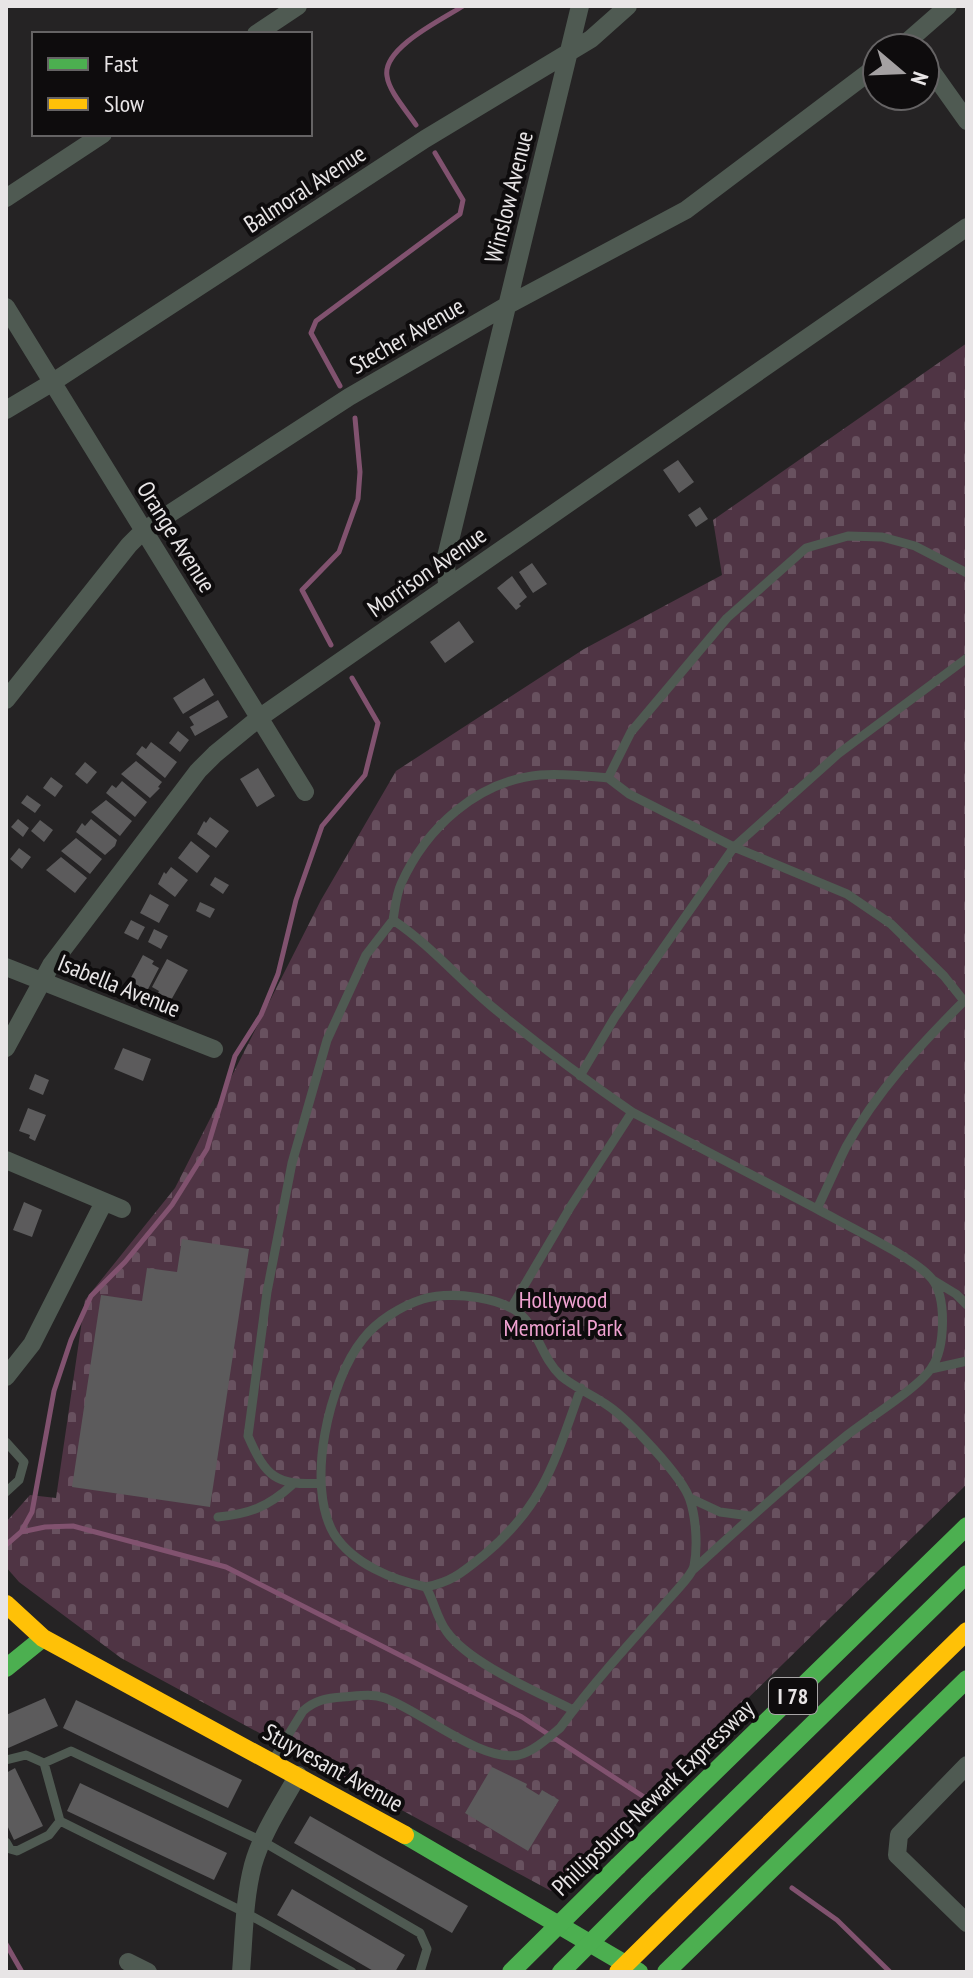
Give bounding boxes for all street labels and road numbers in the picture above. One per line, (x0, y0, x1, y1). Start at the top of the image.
street label: Winslow Avenue (477, 128, 540, 266)
street label: Balmoral Avenue (238, 138, 372, 240)
street label: Stecher Avenue (344, 290, 470, 381)
street label: Orange Avenue (130, 475, 223, 598)
street label: Morrison Avenue (361, 519, 492, 624)
street label: Isabella Avenue (53, 947, 185, 1024)
road number: I 78 (769, 1678, 817, 1714)
street label: Phillipsburg-Newark Expressway (545, 1693, 760, 1902)
street label: Stuyvesant Avenue (258, 1716, 409, 1819)

